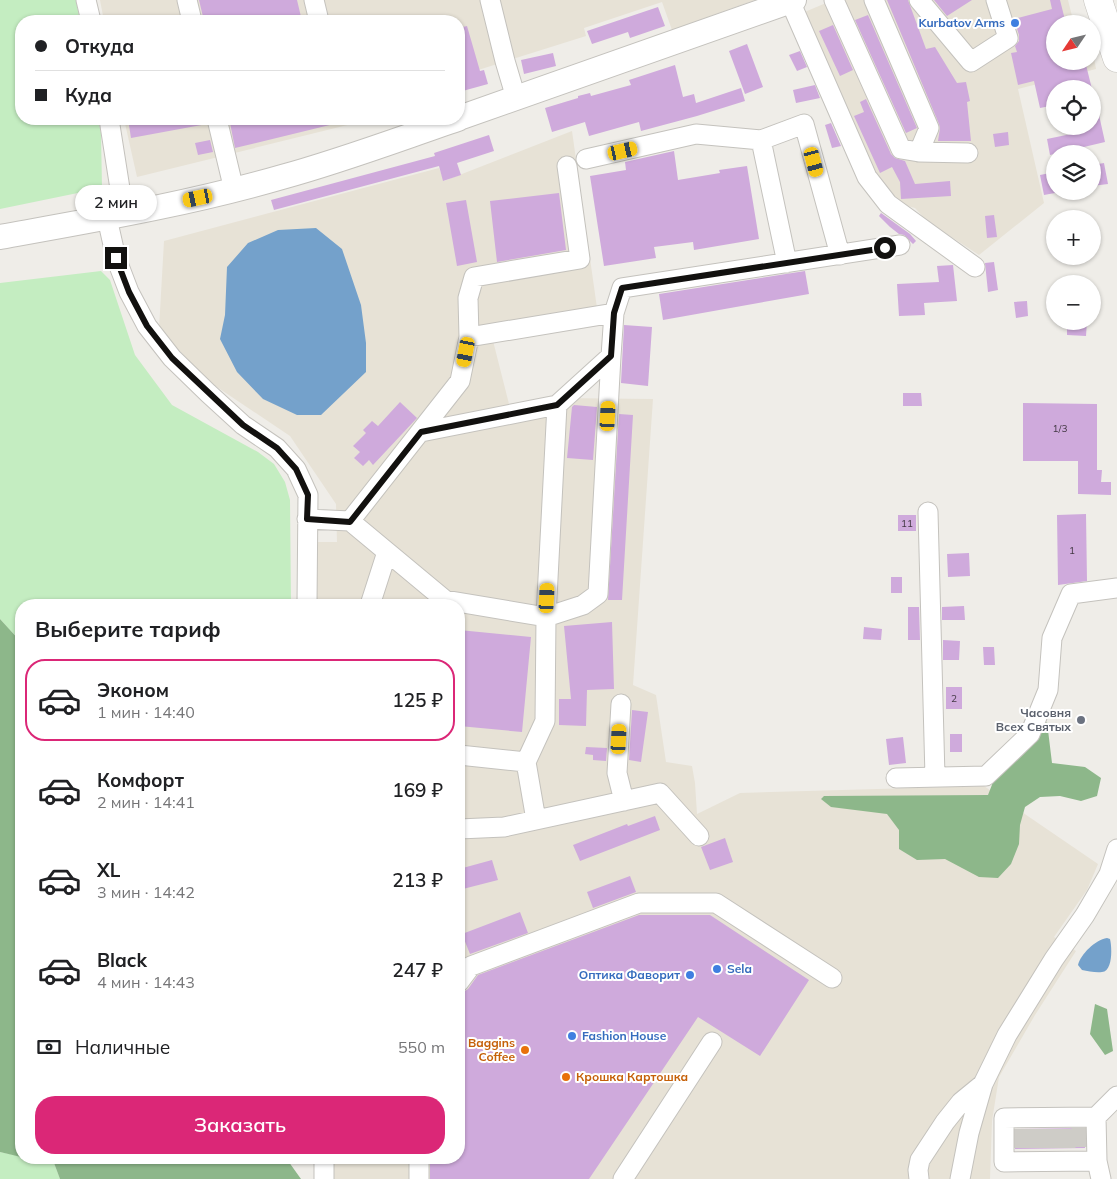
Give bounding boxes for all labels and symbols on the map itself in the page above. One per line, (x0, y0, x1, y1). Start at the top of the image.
place label: Kurbatov Arms (919, 15, 1005, 30)
north arrow (1046, 15, 1101, 70)
marker: Kurbatov Arms (1009, 17, 1021, 29)
car (606, 140, 639, 162)
car (802, 146, 825, 178)
callout: 2 мин (75, 186, 157, 220)
car (181, 188, 214, 208)
route start (874, 237, 896, 259)
route end (105, 247, 127, 269)
car (455, 336, 476, 368)
car (599, 401, 616, 431)
house number: 1/3 (1053, 422, 1067, 435)
house number: 11 (901, 517, 913, 530)
house number: 1 (1069, 544, 1075, 557)
car (538, 583, 555, 613)
house number: 2 (951, 692, 957, 705)
place label: Часовня Всех Святых (996, 705, 1071, 734)
marker: Часовня Всех Святых (1075, 714, 1087, 726)
car (610, 724, 627, 754)
place label: Sela (727, 961, 752, 976)
marker: Sela (711, 963, 723, 975)
place label: Оптика Фаворит (579, 967, 680, 982)
marker: Оптика Фаворит (684, 969, 696, 981)
place label: Fashion House (582, 1028, 667, 1043)
marker: Fashion House (566, 1030, 578, 1042)
place label: Baggins Coffee (468, 1035, 515, 1064)
marker: Baggins Coffee (519, 1044, 531, 1056)
place label: Крошка Картошка (576, 1069, 688, 1084)
marker: Крошка Картошка (560, 1071, 572, 1083)

